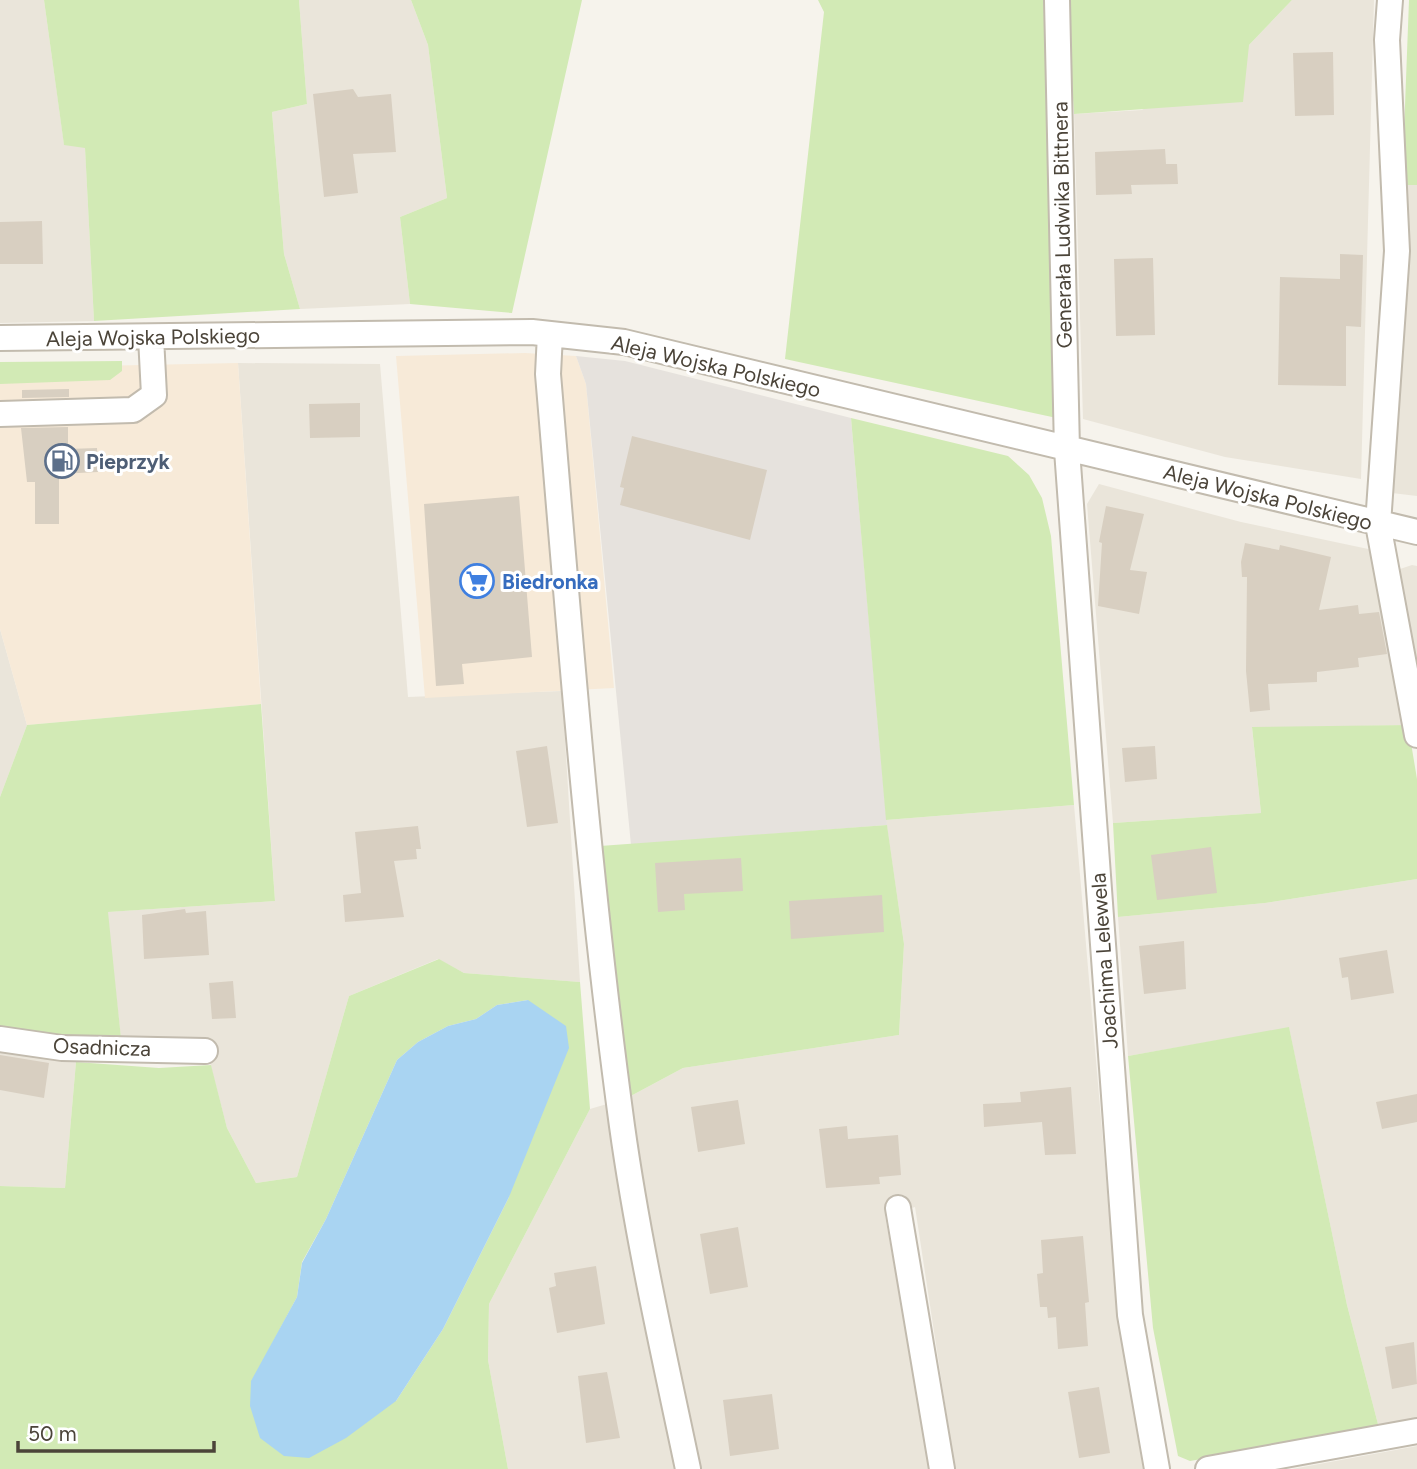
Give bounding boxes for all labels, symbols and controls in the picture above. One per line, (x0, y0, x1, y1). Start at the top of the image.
street label: Generała Ludwika Bittnera (1047, 101, 1077, 349)
street label: Aleja Wojska Polskiego (46, 323, 260, 351)
street label: Aleja Wojska Polskiego (609, 330, 823, 402)
fuel station icon: Pieprzyk (43, 442, 81, 480)
place label: Pieprzyk (86, 449, 170, 474)
street label: Aleja Wojska Polskiego (1161, 459, 1375, 535)
supermarket icon: Biedronka (458, 562, 496, 600)
place label: Biedronka (502, 569, 599, 594)
street label: Joachima Lelewela (1085, 872, 1123, 1050)
street label: Osadnicza (53, 1033, 151, 1061)
scale bar (18, 1410, 214, 1454)
text: 50 m (28, 1421, 77, 1446)

